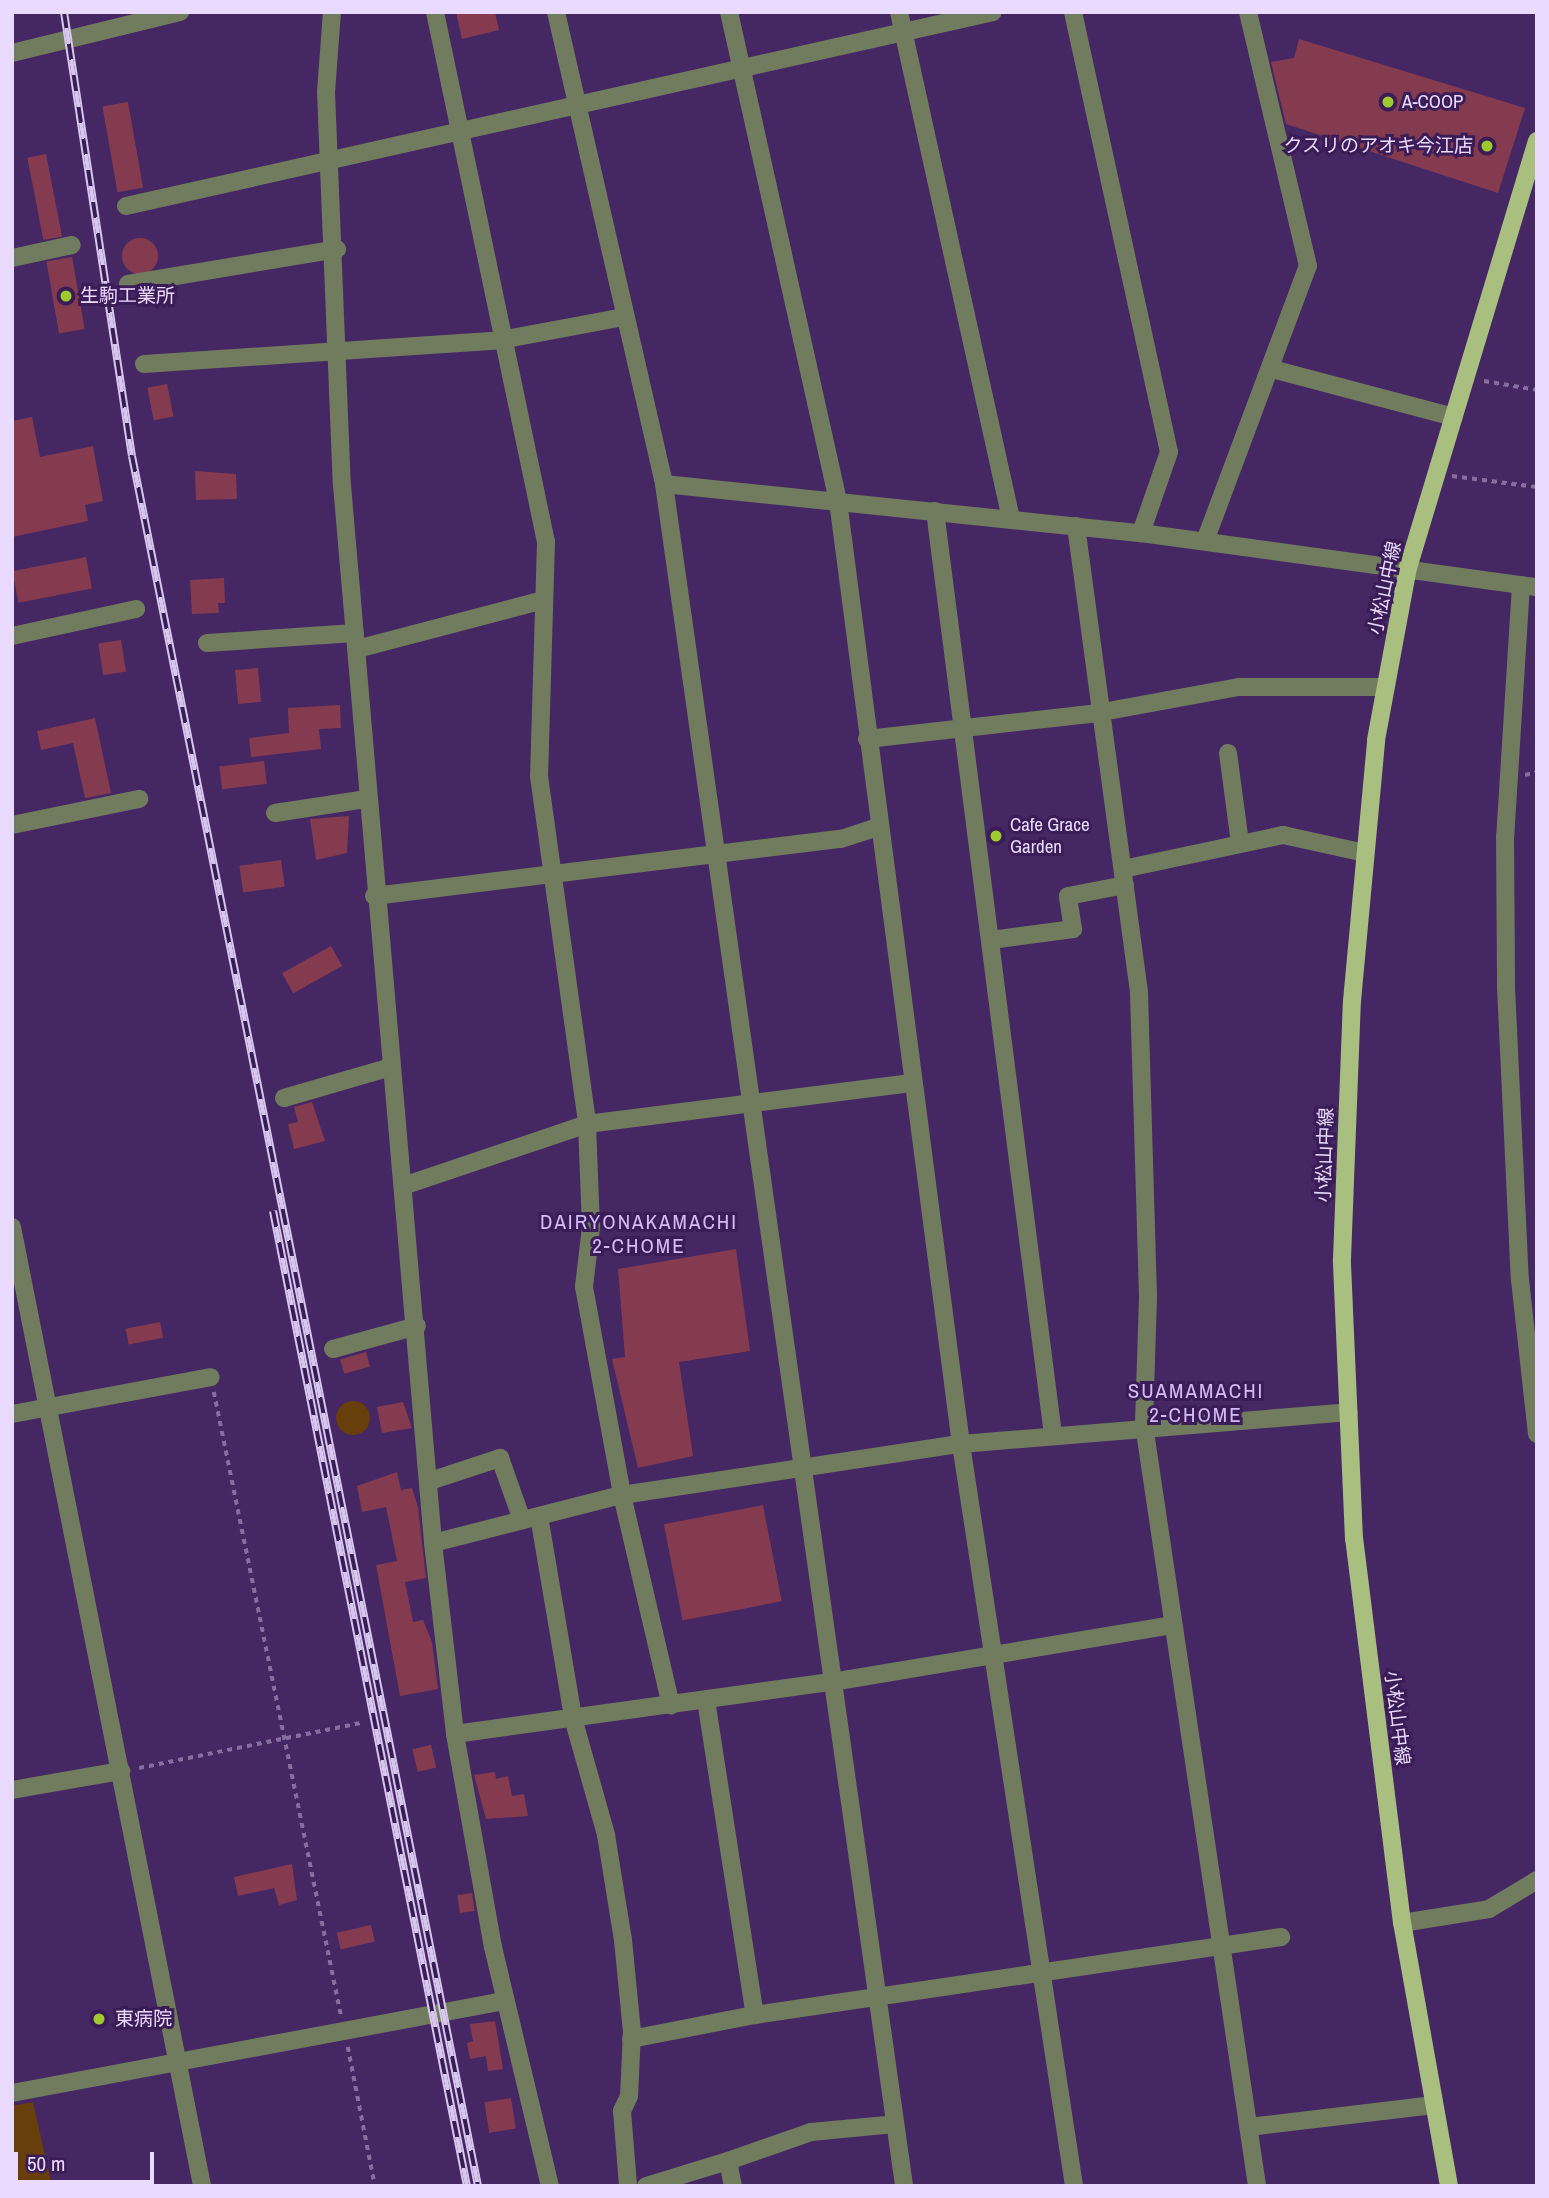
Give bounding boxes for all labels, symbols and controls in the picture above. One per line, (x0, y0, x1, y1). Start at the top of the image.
place label: A-COOP (1402, 91, 1463, 113)
marker: A-COOP (1380, 94, 1396, 110)
place label: クスリのアオキ今江店 (1283, 135, 1473, 157)
marker: クスリのアオキ今江店 (1479, 138, 1495, 154)
place label: 生駒工業所 (80, 285, 175, 307)
marker: 生駒工業所 (58, 288, 74, 304)
street label: 小松山中線 (1364, 539, 1406, 637)
place label: Cafe Grace Garden (1010, 814, 1090, 858)
marker: Cafe Grace Garden (988, 828, 1004, 844)
street label: 小松山中線 (1312, 1107, 1338, 1203)
district label: DAIRYONAKAMACHI 2-CHOME (542, 1209, 736, 1259)
district label: SUAMAMACHI 2-CHOME (1129, 1378, 1263, 1428)
street label: 小松山中線 (1380, 1669, 1414, 1767)
place label: 東病院 (115, 2008, 172, 2030)
marker: 東病院 (89, 2009, 109, 2029)
scale bar (18, 2138, 158, 2182)
text: 50 m (27, 2149, 65, 2178)

